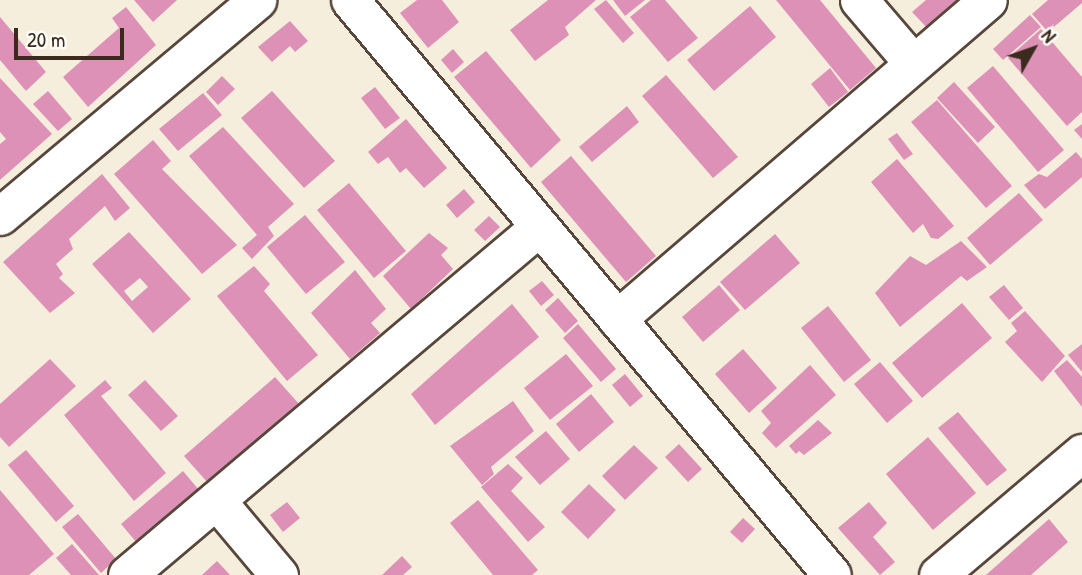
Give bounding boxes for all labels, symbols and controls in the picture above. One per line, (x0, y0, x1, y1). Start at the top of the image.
scale bar (18, 14, 128, 58)
north arrow (998, 14, 1068, 84)
text: N (1036, 23, 1062, 48)
text: 20 m (27, 25, 65, 54)

